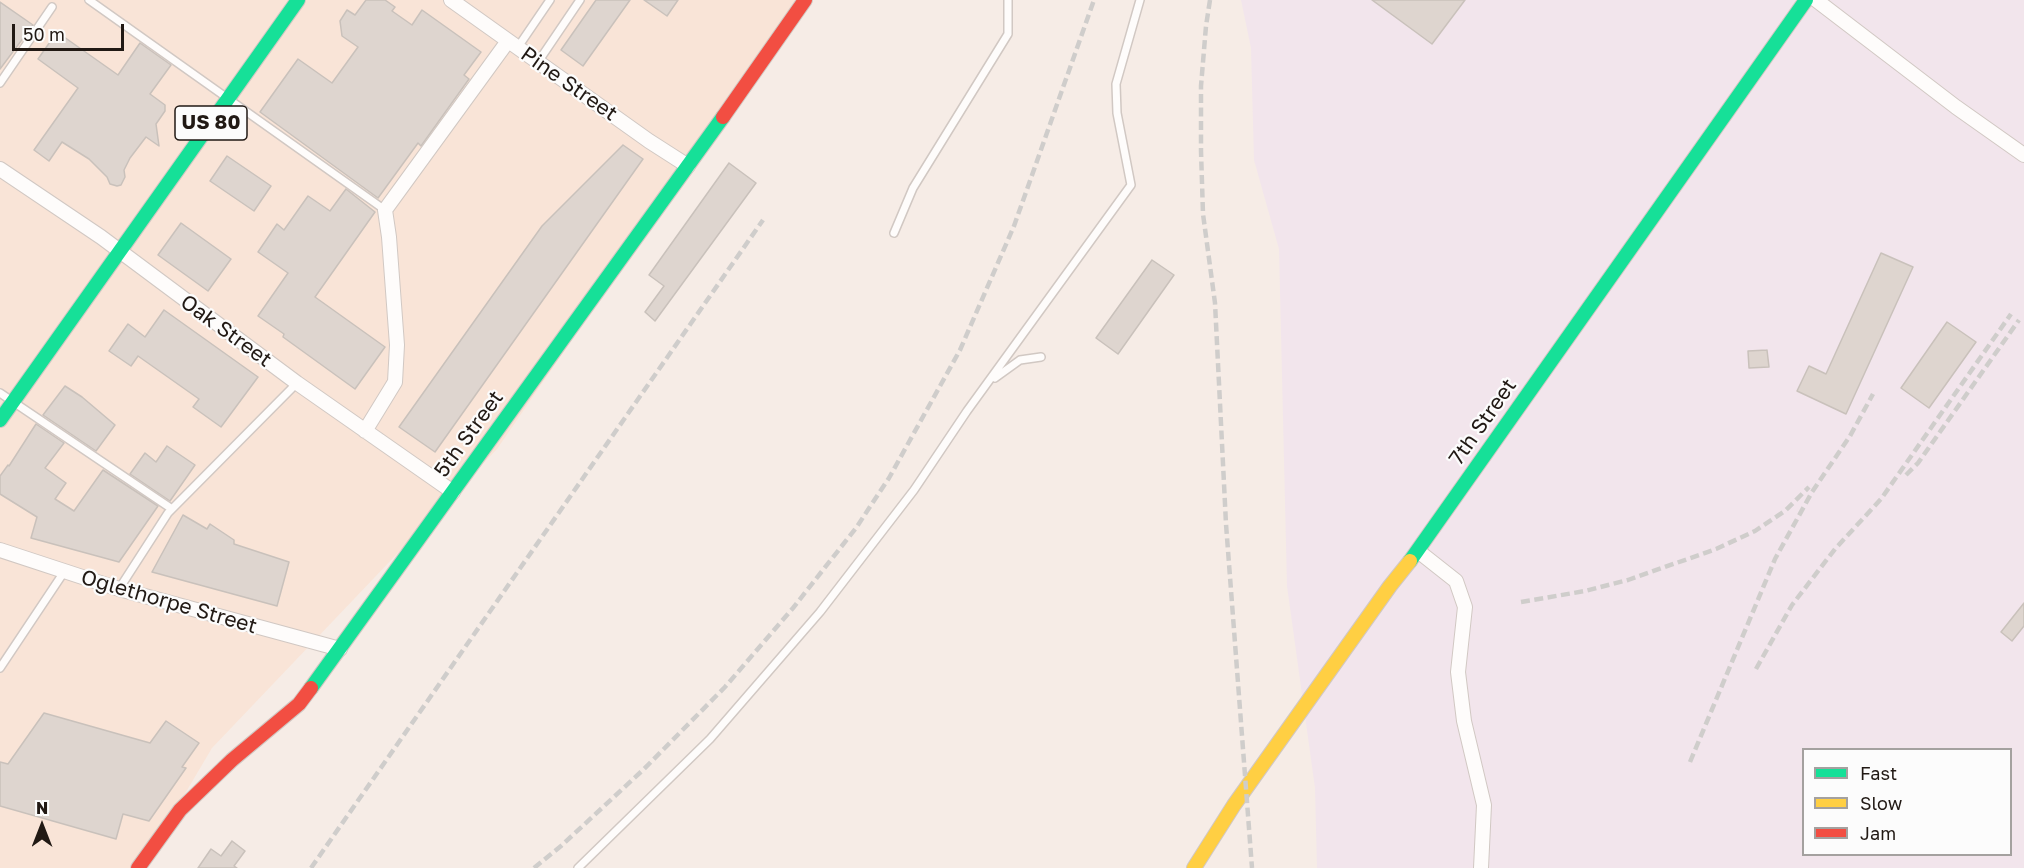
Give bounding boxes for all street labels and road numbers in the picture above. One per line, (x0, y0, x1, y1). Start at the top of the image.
street label: Pine Street (516, 42, 622, 126)
road number: US 80 (175, 106, 247, 140)
street label: Oak Street (175, 289, 277, 373)
street label: 7th Street (1444, 374, 1522, 470)
street label: 5th Street (429, 386, 509, 482)
street label: Oglethorpe Street (78, 565, 260, 639)

